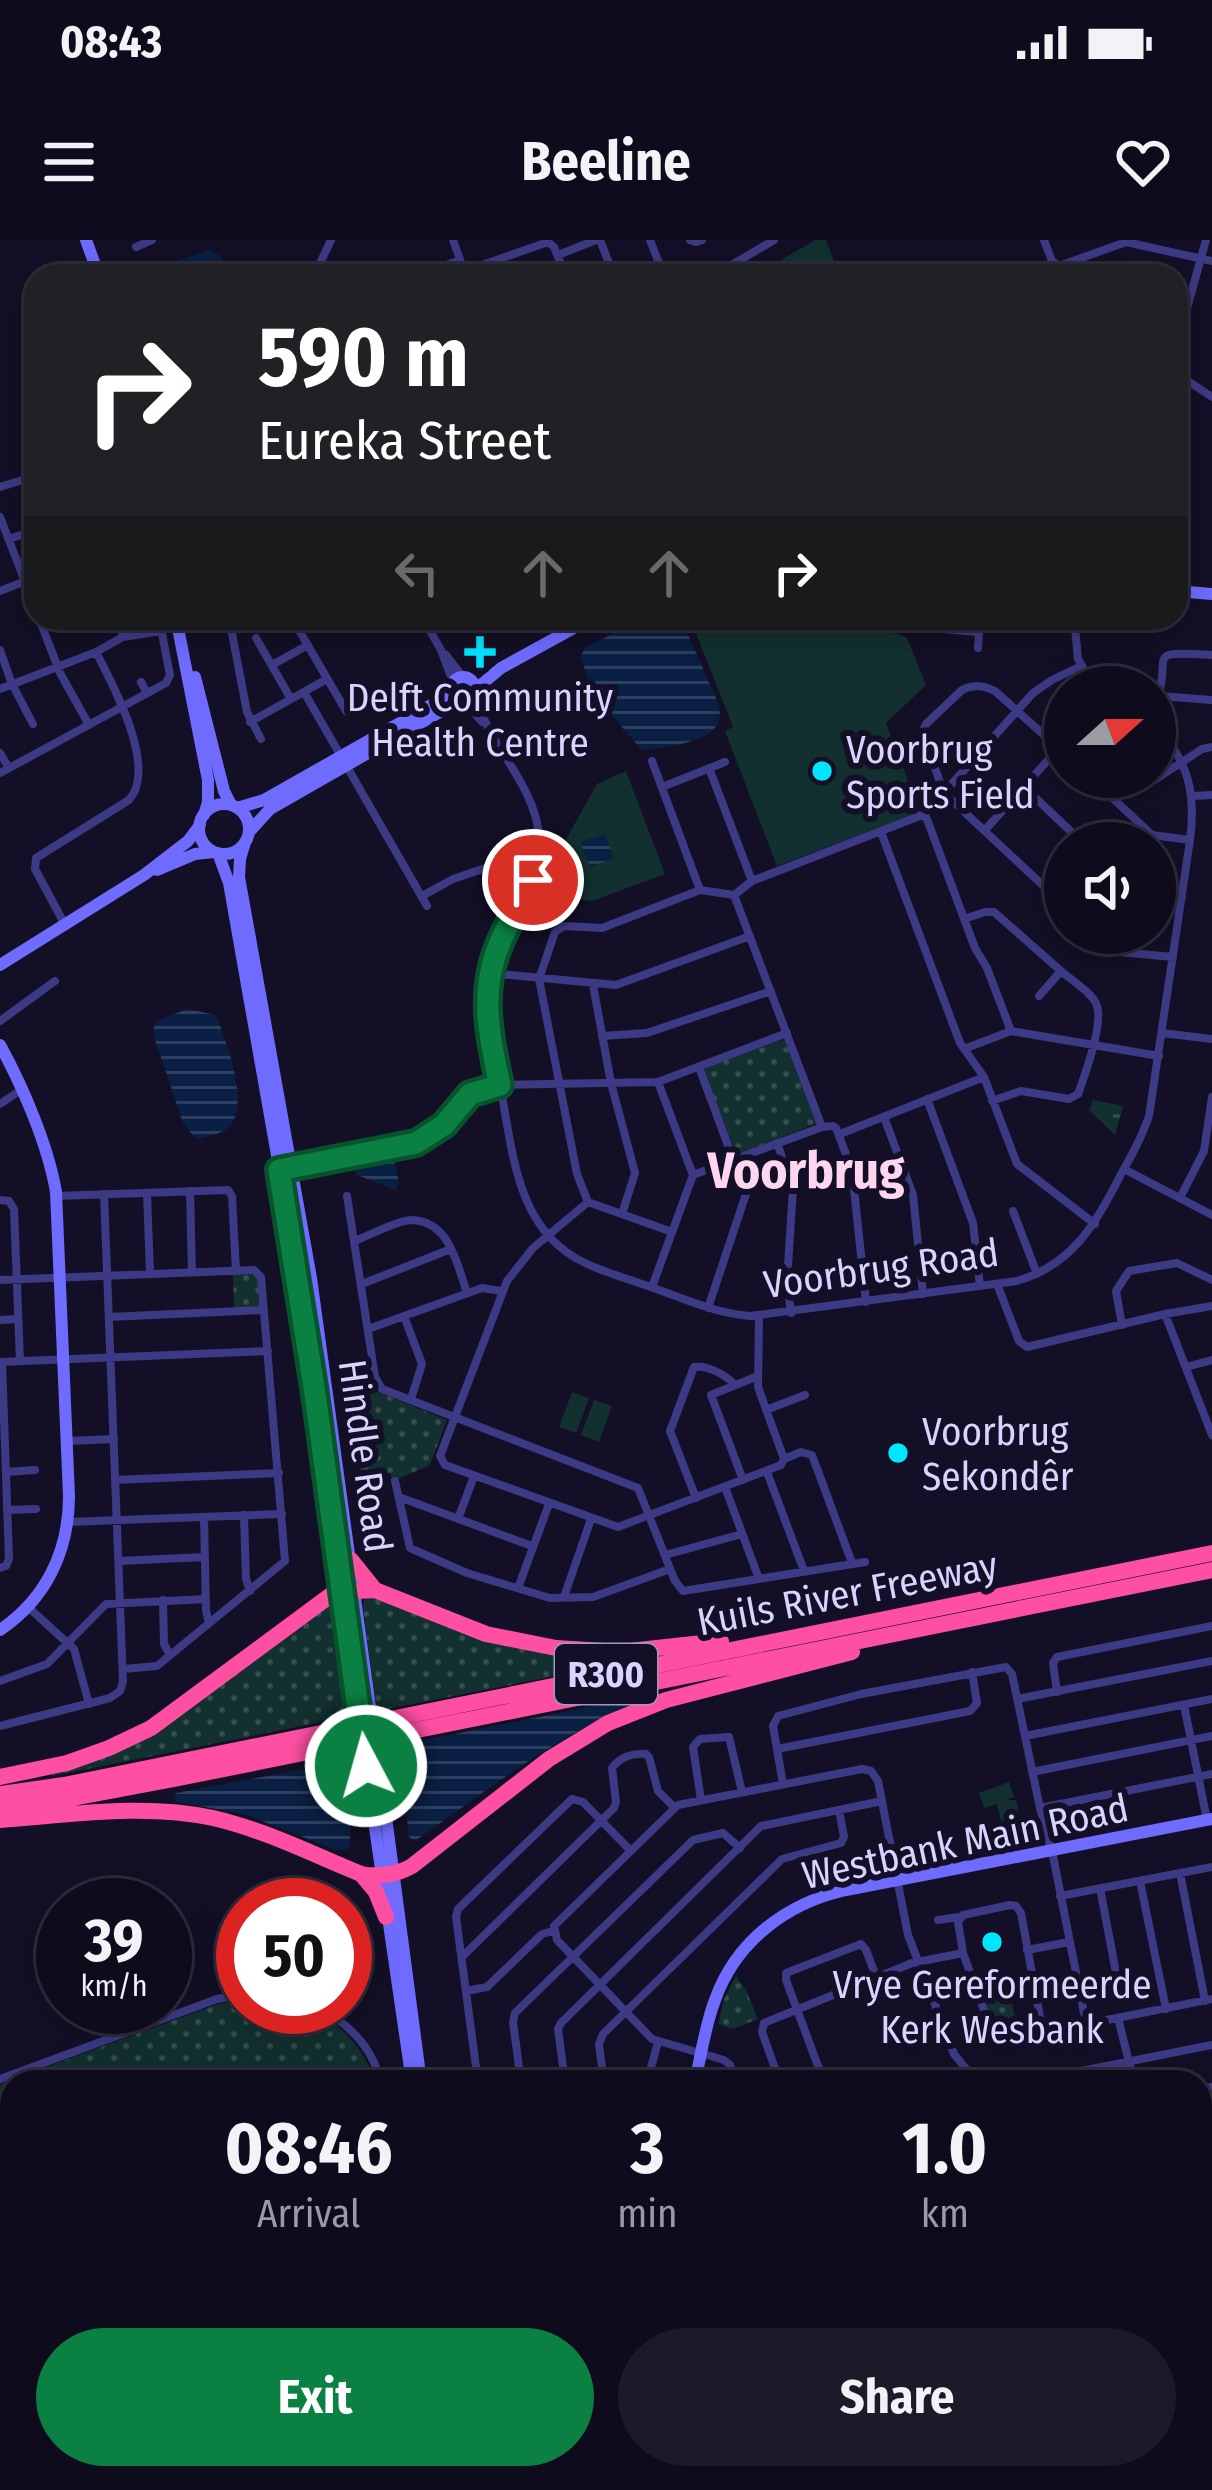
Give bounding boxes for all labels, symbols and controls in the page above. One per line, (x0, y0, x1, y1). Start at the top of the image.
text: 08:43 (60, 15, 162, 69)
icon: menu (36, 129, 102, 195)
icon: heart (1110, 129, 1176, 195)
text: Beeline (521, 130, 691, 194)
text: 590 m (258, 307, 469, 408)
icon: right (60, 312, 216, 468)
text: Eureka Street (258, 409, 551, 473)
icon: left (384, 540, 450, 606)
icon: ahead (510, 540, 576, 606)
icon: ahead (636, 540, 702, 606)
icon: right (762, 540, 828, 606)
marker: Delft Community Health Centre (464, 636, 496, 668)
north arrow (1044, 666, 1176, 798)
map controls (1044, 666, 1176, 954)
place label: Delft Community Health Centre (347, 675, 614, 766)
place label: Voorbrug Sports Field (846, 727, 1035, 818)
marker: Voorbrug Sports Field (809, 758, 835, 784)
button: sound (1044, 822, 1176, 954)
pin (482, 829, 584, 931)
icon: arrive (500, 847, 566, 913)
district label: Voorbrug (707, 1140, 905, 1202)
street label: Voorbrug Road (761, 1230, 1002, 1308)
street label: Hindle Road (329, 1357, 401, 1556)
place label: Voorbrug Sekondêr (922, 1409, 1074, 1500)
marker: Voorbrug Sekondêr (885, 1440, 911, 1466)
street label: Kuils River Freeway (693, 1542, 1002, 1646)
road number: R300 (555, 1644, 657, 1704)
position arrow (303, 1703, 429, 1829)
street label: Westbank Main Road (798, 1785, 1132, 1899)
speed limit sign: 50 (216, 1878, 372, 2034)
text: 39 (85, 1905, 143, 1977)
marker: Vrye Gereformeerde Kerk Wesbank (979, 1929, 1005, 1955)
place label: Vrye Gereformeerde Kerk Wesbank (832, 1962, 1152, 2053)
text: km/h (81, 1968, 147, 2004)
text: 08:46 (225, 2106, 393, 2192)
text: 3 (630, 2106, 664, 2192)
text: 1.0 (902, 2106, 987, 2192)
text: Arrival (257, 2191, 360, 2237)
text: min (617, 2191, 678, 2237)
text: km (921, 2191, 969, 2237)
button: Exit (36, 2328, 594, 2466)
button: Share (618, 2328, 1176, 2466)

